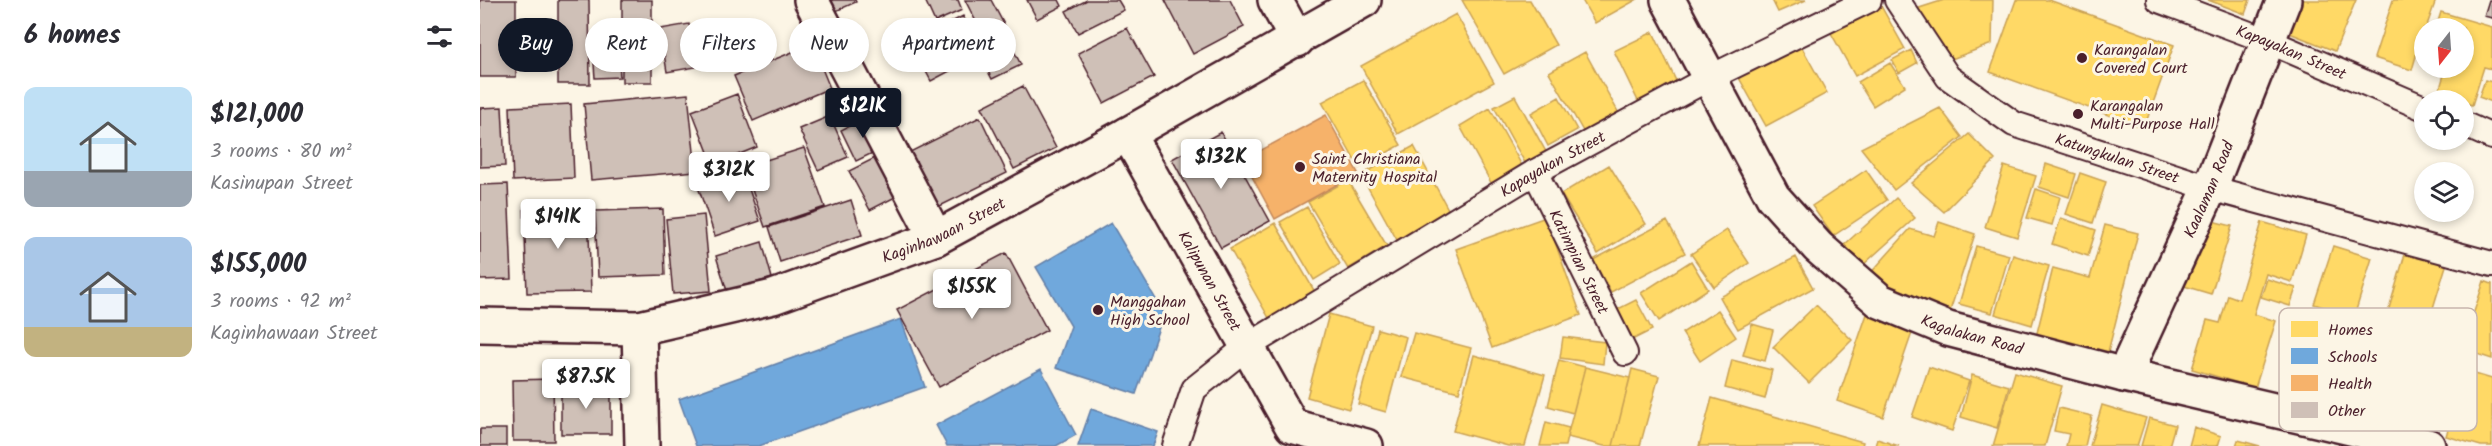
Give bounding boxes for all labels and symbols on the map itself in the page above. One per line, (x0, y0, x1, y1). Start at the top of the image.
north arrow (2414, 18, 2474, 78)
street label: Kapayakan Street (2232, 19, 2351, 87)
place label: Karangalan Covered Court (2094, 38, 2189, 81)
marker: Karangalan Covered Court (2075, 51, 2089, 65)
pin: $121K (821, 88, 905, 139)
place label: Karangalan Multi-Purpose Hall (2090, 94, 2215, 137)
marker: Karangalan Multi-Purpose Hall (2071, 107, 2085, 121)
street label: Kapayakan Street (1495, 125, 1611, 205)
street label: Katungkulan Street (2051, 127, 2183, 191)
street label: Kaalaman Road (2178, 137, 2242, 242)
pin: $132K (1179, 139, 1263, 190)
place label: Saint Christiana Maternity Hospital (1312, 147, 1437, 190)
pin: $312K (687, 152, 771, 203)
marker: Saint Christiana Maternity Hospital (1293, 160, 1307, 174)
street label: Kaginhawaan Street (879, 191, 1011, 271)
pin: $141K (516, 199, 600, 250)
street label: Katimpian Street (1542, 205, 1615, 320)
street label: Kalipunan Street (1171, 226, 1248, 337)
pin: $155K (930, 269, 1014, 320)
place label: Manggahan High School (1110, 290, 1190, 333)
marker: Manggahan High School (1091, 303, 1105, 317)
street label: Kagalakan Road (1917, 308, 2027, 362)
legend (2279, 308, 2477, 431)
text: Homes (2328, 318, 2373, 343)
text: Schools (2328, 345, 2378, 370)
pin: $87.5K (537, 359, 635, 410)
text: Health (2328, 372, 2372, 397)
text: Other (2328, 399, 2367, 424)

